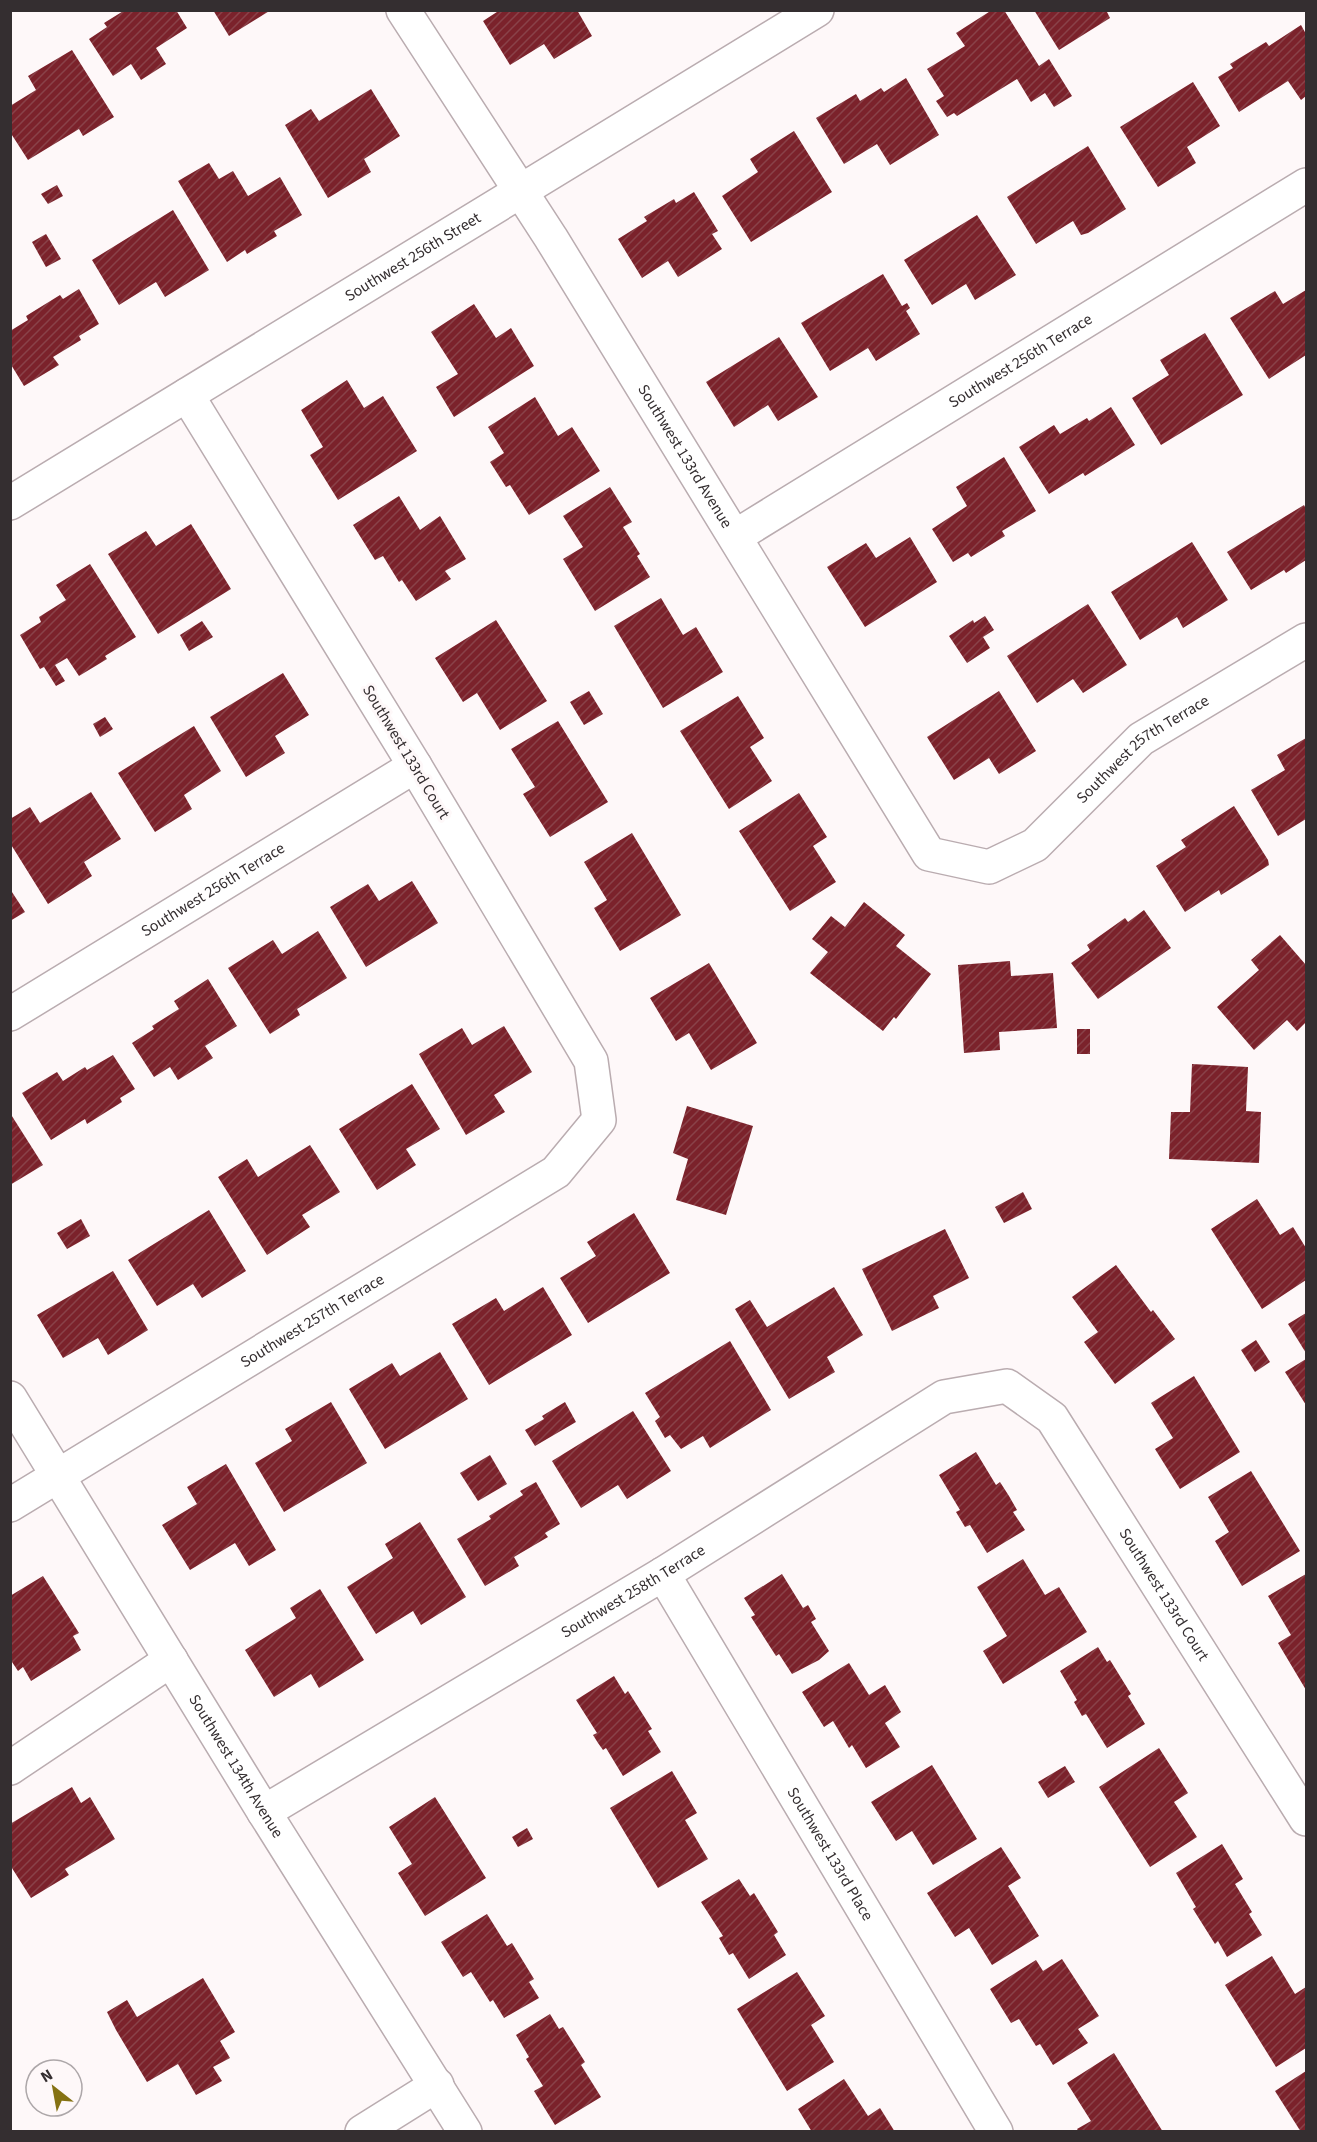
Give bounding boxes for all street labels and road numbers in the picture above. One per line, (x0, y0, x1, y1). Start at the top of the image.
street label: Southwest 256th Street (341, 207, 486, 307)
street label: Southwest 256th Terrace (944, 308, 1096, 413)
street label: Southwest 133rd Avenue (632, 380, 738, 533)
street label: Southwest 133rd Court (357, 681, 455, 824)
street label: Southwest 257th Terrace (1071, 690, 1213, 809)
street label: Southwest 256th Terrace (137, 837, 289, 942)
street label: Southwest 257th Terrace (236, 1268, 388, 1373)
street label: Southwest 133rd Court (1114, 1524, 1215, 1666)
street label: Southwest 258th Terrace (557, 1539, 709, 1643)
street label: Southwest 134th Avenue (183, 1690, 289, 1842)
street label: Southwest 133rd Place (782, 1783, 878, 1925)

